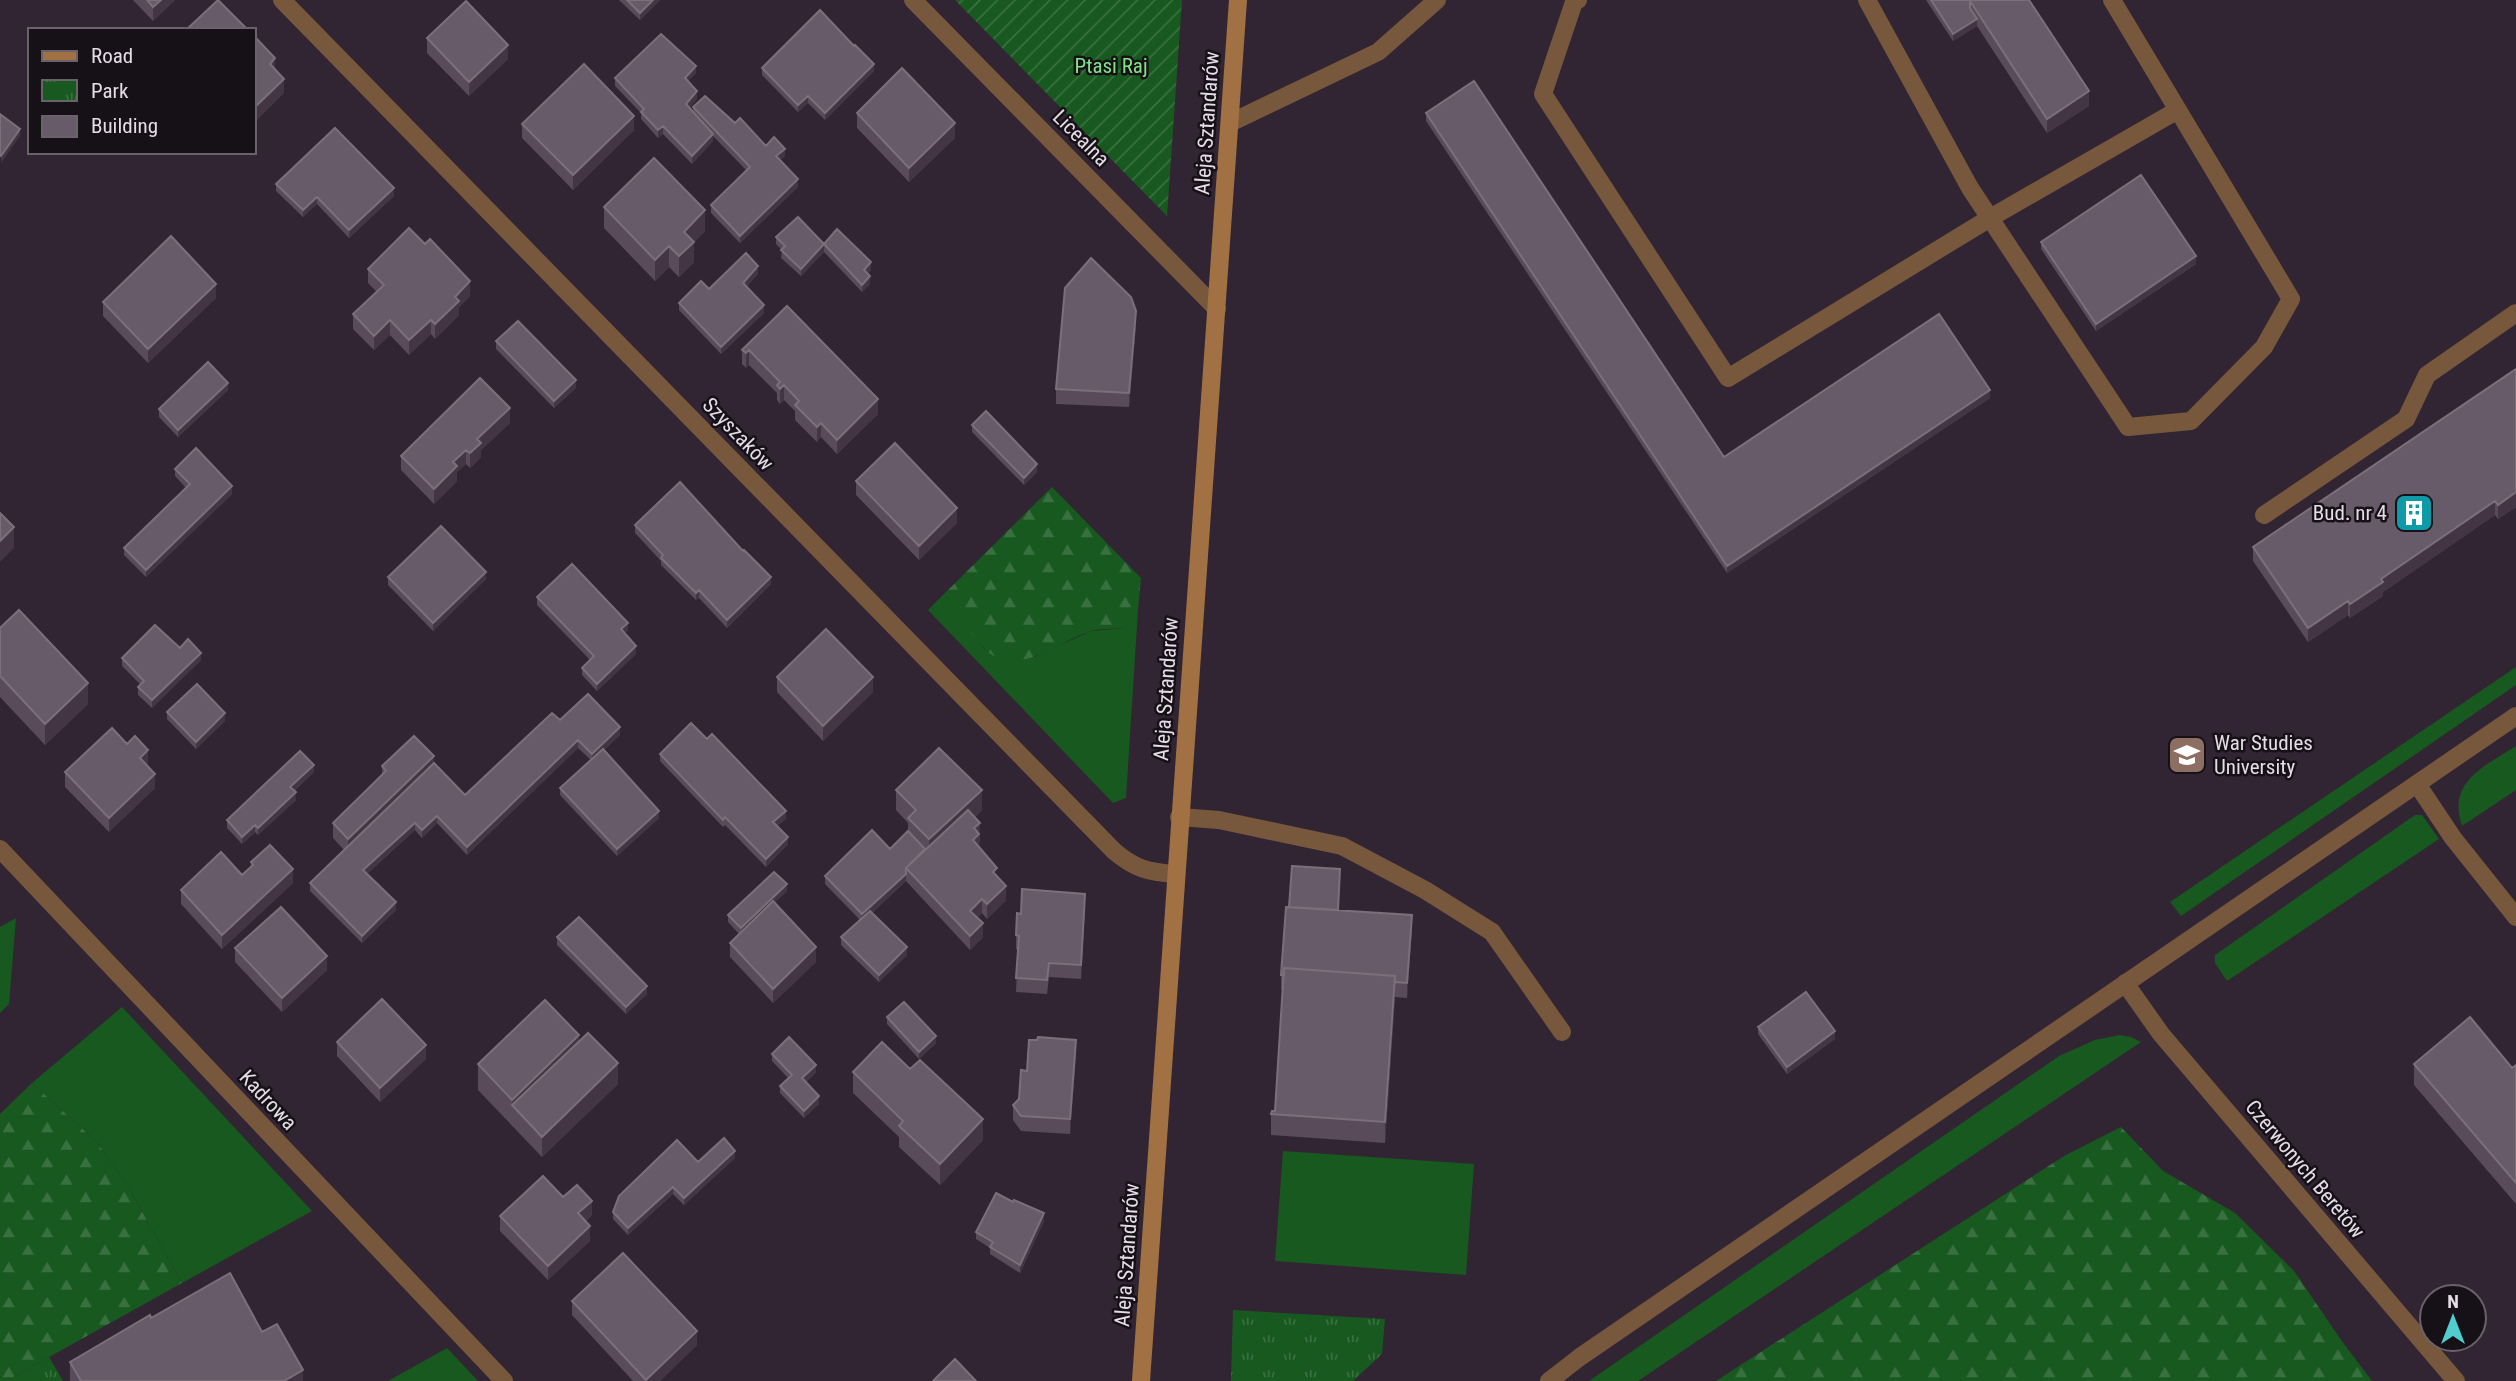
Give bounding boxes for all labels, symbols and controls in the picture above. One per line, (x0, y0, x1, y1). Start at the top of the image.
legend (28, 28, 256, 154)
text: Road (91, 44, 133, 68)
street label: Aleja Sztandarów (1190, 50, 1224, 196)
park label: Ptasi Raj (1074, 54, 1148, 78)
text: Park (91, 79, 129, 103)
street label: Licealna (1048, 105, 1114, 171)
text: Building (91, 114, 158, 138)
street label: Szyszaków (698, 393, 779, 475)
building icon: Bud. nr 4 (2393, 492, 2435, 534)
place label: Bud. nr 4 (2313, 501, 2387, 525)
street label: Aleja Sztandarów (1149, 616, 1183, 762)
place label: War Studies University (2214, 731, 2313, 779)
school or university icon: War Studies University (2166, 734, 2208, 776)
street label: Kadrowa (235, 1065, 301, 1135)
street label: Czerwonych Beretów (2240, 1095, 2370, 1243)
street label: Aleja Sztandarów (1110, 1182, 1144, 1328)
north arrow (2418, 1283, 2488, 1353)
text: N (2447, 1290, 2459, 1313)

